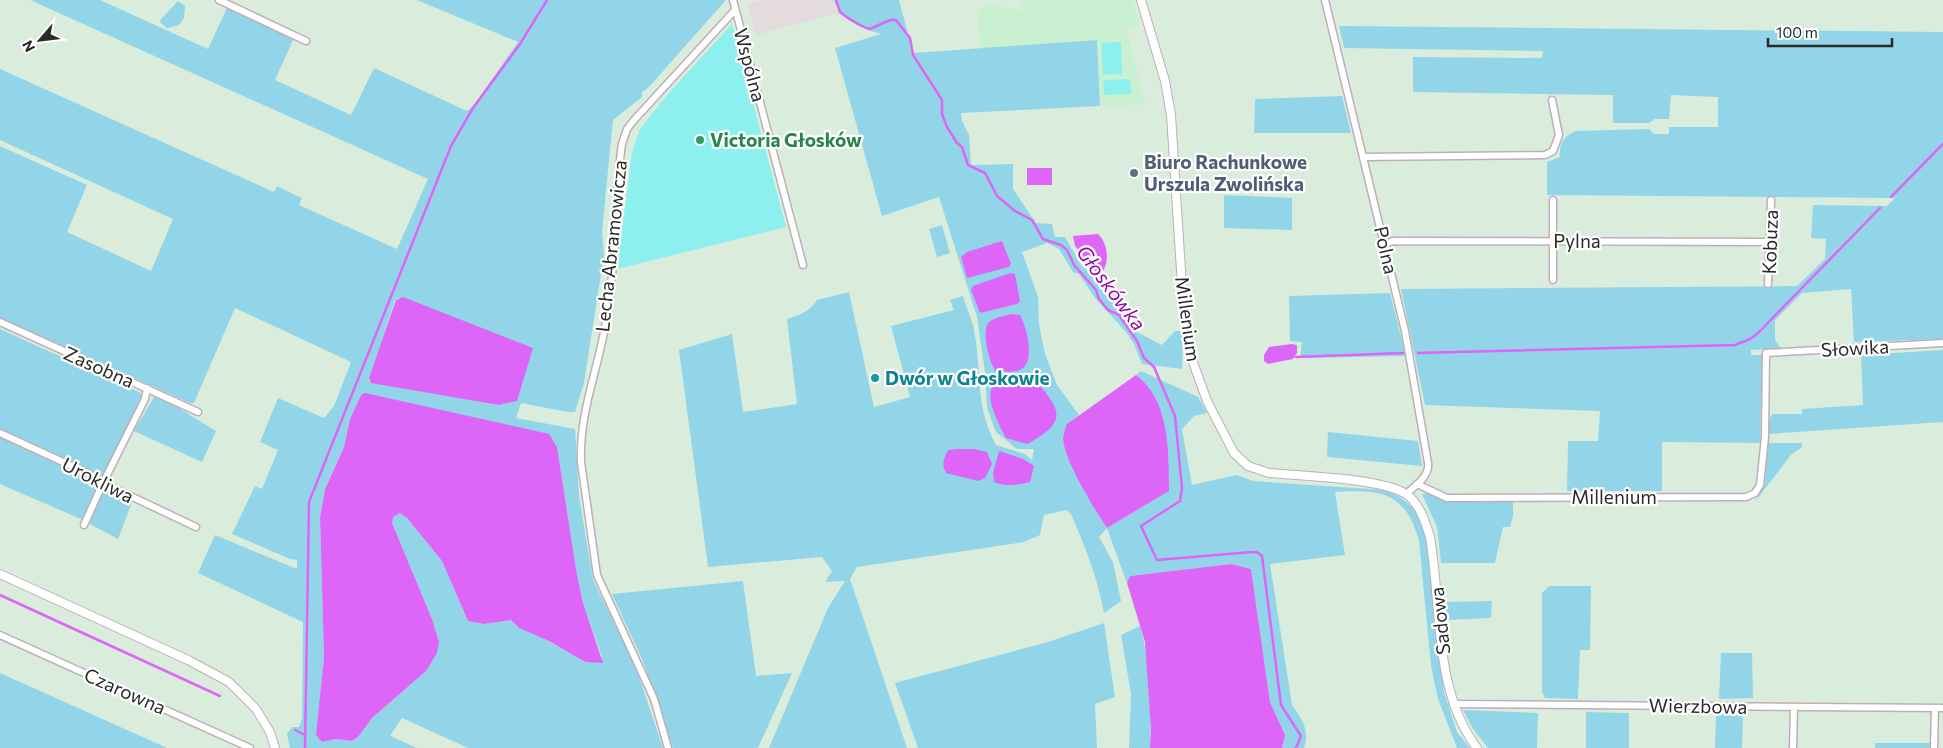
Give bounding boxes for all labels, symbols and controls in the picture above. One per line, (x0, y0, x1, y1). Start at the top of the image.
north arrow (15, 15, 65, 65)
scale bar (1768, 15, 1892, 47)
text: 100 m (1776, 23, 1818, 41)
street label: Wspólna (730, 26, 771, 104)
text: N (18, 38, 38, 55)
place label: Victoria Głosków (710, 128, 862, 151)
marker: Victoria Głosków (694, 134, 706, 146)
place label: Biuro Rachunkowe Urszula Zwolińska (1144, 150, 1307, 195)
street label: Lecha Abramowicza (590, 159, 631, 333)
marker: Biuro Rachunkowe Urszula Zwolińska (1128, 167, 1140, 179)
street label: Kobuza (1757, 209, 1782, 275)
street label: Polna (1370, 224, 1403, 276)
street label: Pylna (1553, 229, 1601, 252)
water label: Głoskówka (1072, 240, 1152, 335)
street label: Millenium (1171, 275, 1206, 363)
street label: Słowika (1820, 334, 1890, 361)
street label: Zasobna (60, 341, 138, 392)
place label: Dwór w Głoskowie (885, 366, 1050, 389)
marker: Dwór w Głoskowie (869, 372, 881, 384)
street label: Urokliwa (58, 452, 138, 507)
street label: Millenium (1571, 485, 1657, 508)
street label: Sadowa (1425, 586, 1454, 656)
street label: Czarowna (81, 662, 169, 719)
street label: Wierzbowa (1649, 693, 1747, 718)

